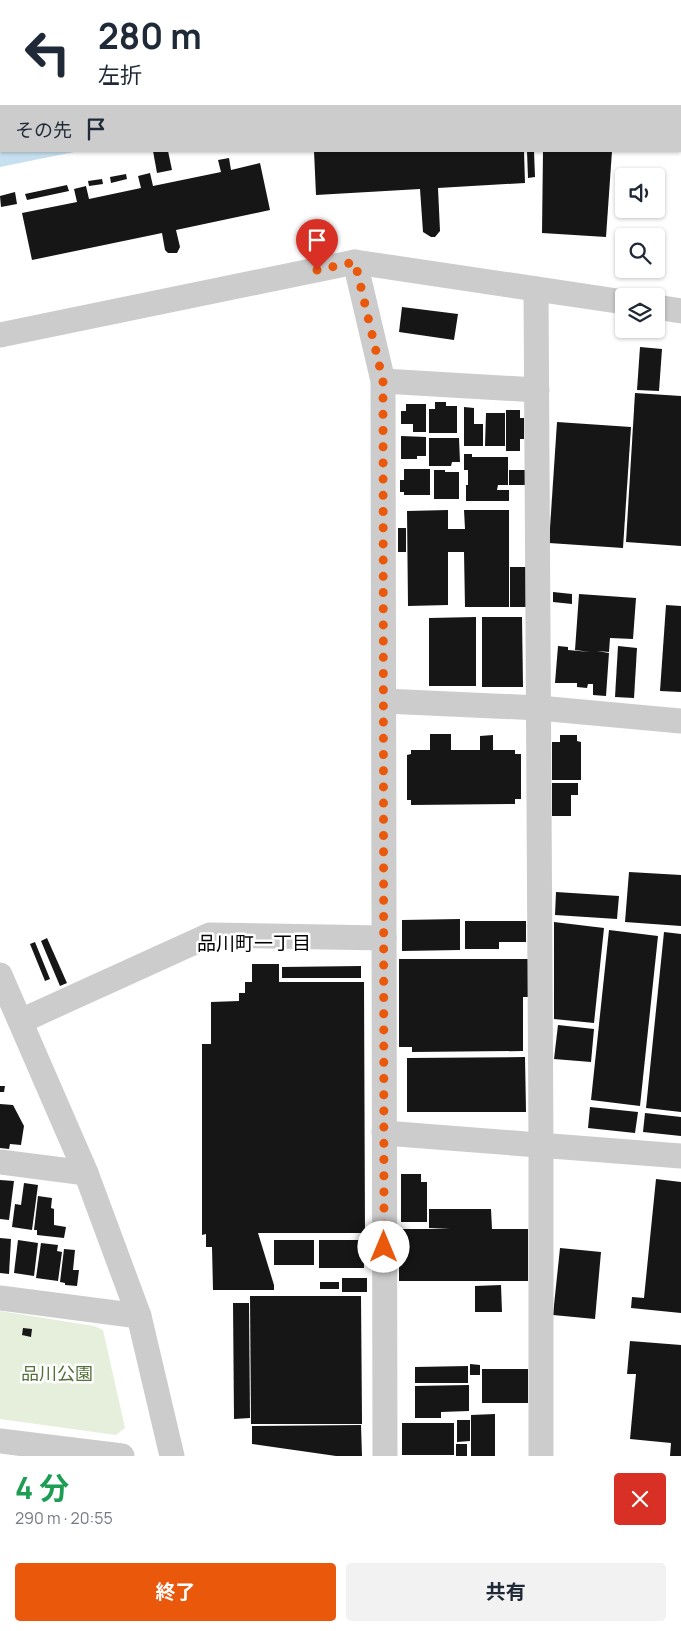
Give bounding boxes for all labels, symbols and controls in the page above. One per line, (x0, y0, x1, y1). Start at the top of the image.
text: 280 m (98, 12, 202, 60)
icon: left (15, 20, 80, 85)
text: 左折 (98, 60, 142, 90)
icon: arrive (82, 115, 110, 143)
text: その先 (15, 117, 72, 143)
map controls (615, 168, 665, 338)
button: sound (615, 168, 665, 218)
pin (296, 219, 338, 270)
icon: arrive (303, 226, 331, 254)
button: search (615, 228, 665, 278)
button: layers (615, 288, 665, 338)
district label: 品川町一丁目 (197, 930, 311, 956)
position arrow (357, 1220, 409, 1272)
park label: 品川公園 (21, 1361, 93, 1385)
text: 4 分 (15, 1467, 69, 1508)
button: close (614, 1473, 666, 1525)
text: 290 m · 20:55 (15, 1507, 113, 1529)
button: 終了 (15, 1563, 336, 1621)
button: 共有 (346, 1563, 666, 1621)

